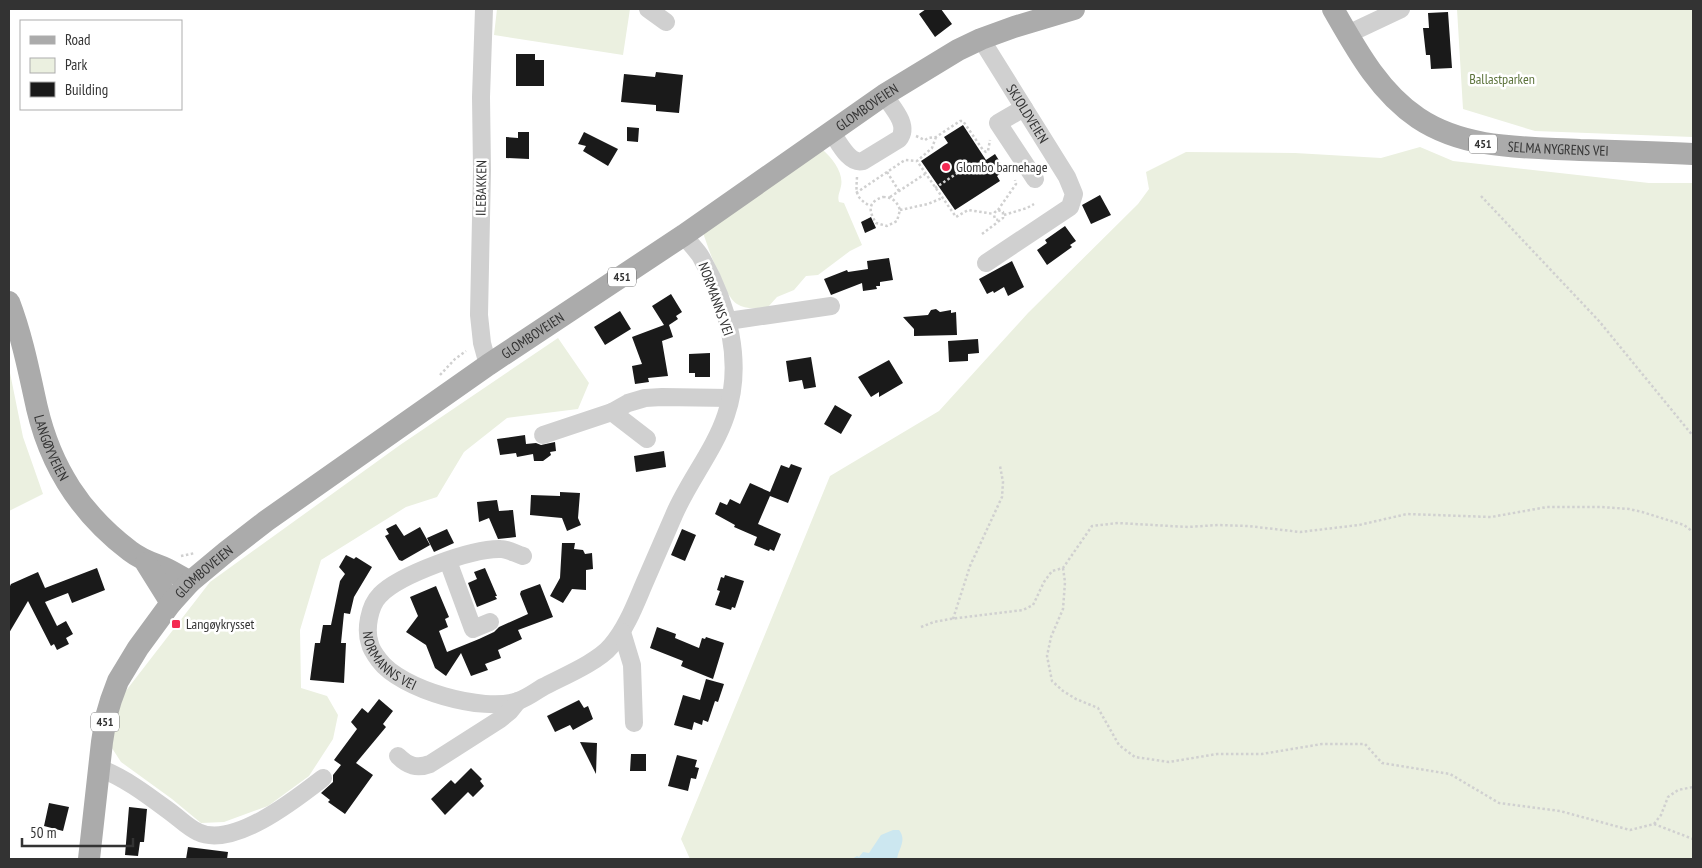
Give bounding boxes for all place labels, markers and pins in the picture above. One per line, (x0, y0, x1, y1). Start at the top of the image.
place label: Glombo barnehage (956, 158, 1048, 176)
marker: Glombo barnehage (940, 161, 952, 173)
place label: Langøykrysset (186, 615, 254, 633)
marker: Langøykrysset (170, 618, 182, 630)

